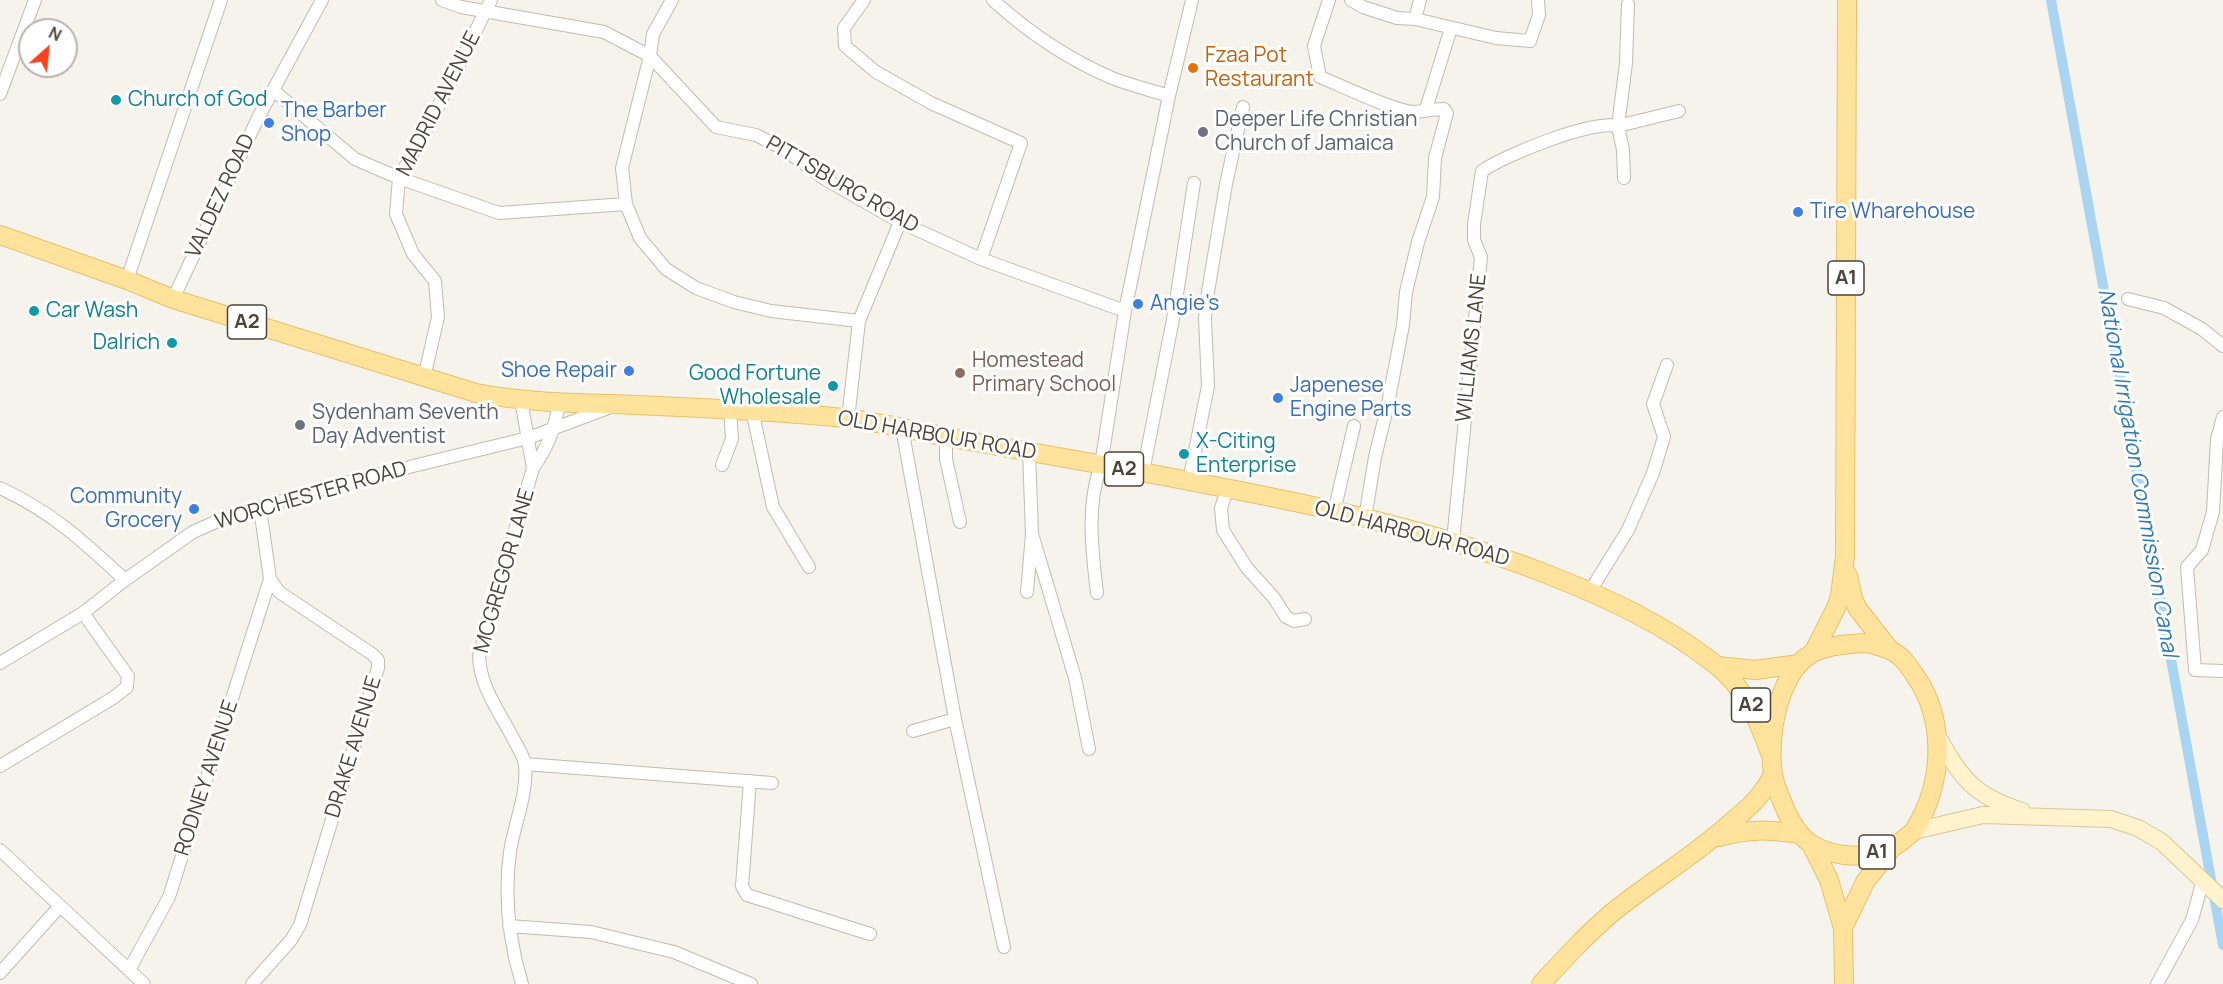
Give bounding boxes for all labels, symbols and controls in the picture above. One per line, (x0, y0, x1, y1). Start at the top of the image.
north arrow (18, 18, 78, 78)
text: N (45, 21, 65, 46)
street label: MADRID AVENUE (392, 27, 486, 181)
place label: Fzaa Pot Restaurant (1205, 43, 1314, 93)
marker: Fzaa Pot Restaurant (1186, 61, 1200, 75)
place label: Church of God (128, 87, 267, 113)
marker: Church of God (109, 93, 123, 107)
place label: The Barber Shop (281, 98, 387, 148)
place label: Deeper Life Christian Church of Jamaica (1215, 107, 1417, 157)
marker: The Barber Shop (262, 116, 276, 130)
marker: Deeper Life Christian Church of Jamaica (1196, 125, 1210, 139)
street label: VALDEZ ROAD (181, 130, 261, 262)
street label: PITTSBURG ROAD (761, 131, 923, 239)
place label: Tire Wharehouse (1810, 199, 1975, 225)
marker: Tire Wharehouse (1791, 205, 1805, 219)
road number: A1 (1828, 261, 1864, 295)
street label: WILLIAMS LANE (1452, 272, 1492, 424)
water label: National Irrigation Commission Canal (2092, 287, 2182, 659)
place label: Angie's (1150, 291, 1219, 317)
marker: Angie's (1131, 297, 1145, 311)
place label: Car Wash (46, 298, 138, 324)
marker: Car Wash (27, 304, 41, 318)
road number: A2 (228, 305, 266, 339)
place label: Dalrich (93, 330, 160, 356)
marker: Dalrich (165, 336, 179, 350)
place label: Homestead Primary School (972, 348, 1116, 398)
place label: Shoe Repair (501, 358, 617, 384)
place label: Good Fortune Wholesale (689, 361, 821, 411)
marker: Shoe Repair (622, 364, 636, 378)
marker: Homestead Primary School (953, 366, 967, 380)
place label: Japenese Engine Parts (1290, 373, 1412, 423)
marker: Good Fortune Wholesale (826, 379, 840, 393)
marker: Japenese Engine Parts (1271, 391, 1285, 405)
place label: Sydenham Seventh Day Adventist (312, 400, 499, 450)
street label: OLD HARBOUR ROAD (836, 406, 1038, 466)
marker: Sydenham Seventh Day Adventist (293, 418, 307, 432)
place label: X-Citing Enterprise (1196, 429, 1296, 479)
marker: X-Citing Enterprise (1177, 447, 1191, 461)
road number: A2 (1104, 452, 1144, 486)
street label: WORCHESTER ROAD (212, 457, 410, 535)
place label: Community Grocery (70, 484, 182, 534)
street label: MCGREGOR LANE (469, 486, 541, 656)
street label: OLD HARBOUR ROAD (1312, 496, 1512, 572)
marker: Community Grocery (187, 502, 201, 516)
street label: DRAKE AVENUE (320, 673, 388, 821)
road number: A2 (1732, 688, 1770, 722)
street label: RODNEY AVENUE (170, 697, 244, 859)
road number: A1 (1859, 835, 1895, 869)

